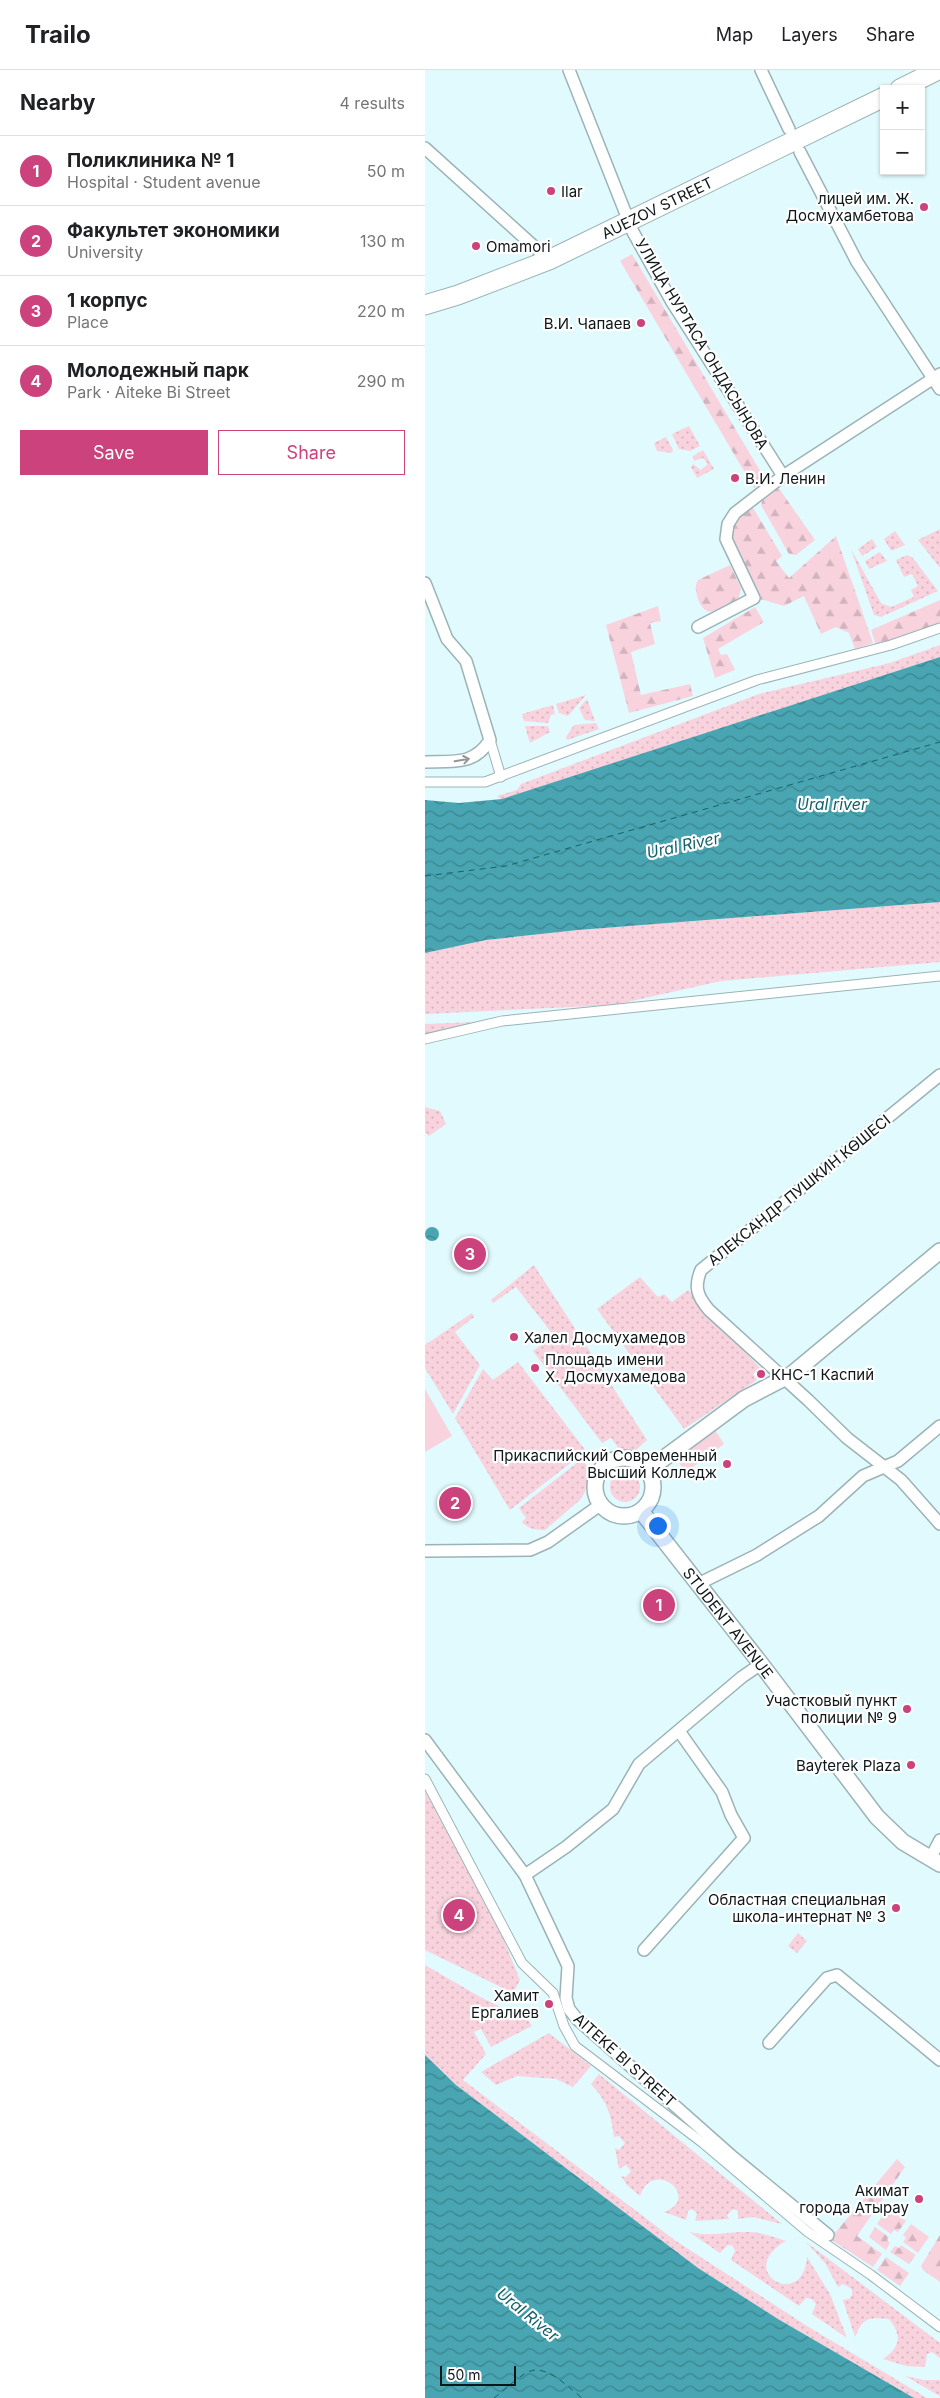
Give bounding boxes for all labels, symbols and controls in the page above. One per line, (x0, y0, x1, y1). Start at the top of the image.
text: Trailo (25, 20, 91, 49)
text: Map (716, 24, 753, 45)
text: Layers (781, 24, 838, 45)
text: Share (866, 24, 915, 45)
map controls (880, 85, 925, 175)
button: + (880, 85, 925, 130)
text: Nearby (20, 90, 95, 115)
text: 4 results (340, 93, 405, 113)
button: − (880, 130, 925, 175)
text: Поликлиника № 1 (67, 149, 234, 172)
text: 1 (33, 161, 39, 181)
text: 50 m (367, 161, 405, 181)
text: Hospital · Student avenue (67, 172, 261, 192)
street label: AUEZOV STREET (598, 172, 716, 243)
place label: Ilar (561, 182, 583, 201)
marker: Ilar (545, 185, 557, 197)
place label: лицей им. Ж. Досмухамбетова (786, 189, 914, 225)
marker: лицей им. Ж. Досмухамбетова (918, 201, 930, 213)
text: Факультет экономики (67, 219, 280, 242)
text: 2 (31, 231, 41, 251)
text: 130 m (360, 231, 405, 251)
street label: УЛИЦА НУРТАСА ОНДАСЫНОВА (631, 235, 773, 453)
place label: Omamori (486, 237, 551, 256)
marker: Omamori (470, 240, 482, 252)
text: University (67, 242, 143, 262)
text: 1 корпус (67, 289, 148, 312)
text: 3 (31, 301, 41, 321)
text: 220 m (357, 301, 405, 321)
text: Place (67, 312, 109, 332)
place label: В.И. Чапаев (544, 314, 631, 333)
marker: В.И. Чапаев (635, 317, 647, 329)
text: Молодежный парк (67, 359, 249, 382)
text: 4 (31, 371, 41, 391)
text: 290 m (357, 371, 405, 391)
text: Park · Aiteke Bi Street (67, 382, 231, 402)
button: Save (20, 430, 208, 475)
button: Share (218, 430, 405, 475)
place label: В.И. Ленин (745, 469, 826, 488)
marker: В.И. Ленин (729, 472, 741, 484)
one-way arrow (453, 754, 469, 764)
water label: Ural river (797, 794, 868, 814)
water label: Ural River (645, 827, 722, 862)
street label: АЛЕКСАНДР ПУШКИН КӨШЕСІ (704, 1110, 894, 1270)
pin: 3 (454, 1235, 486, 1273)
place label: Халел Досмухамедов (524, 1328, 686, 1347)
marker: Халел Досмухамедов (508, 1331, 520, 1343)
place label: Площадь имени Х. Досмухамедова (545, 1350, 686, 1386)
marker: Площадь имени Х. Досмухамедова (529, 1362, 541, 1374)
place label: КНС-1 Каспий (771, 1365, 874, 1384)
marker: КНС-1 Каспий (755, 1368, 767, 1380)
place label: Прикаспийский Современный Высший Колледж (493, 1446, 717, 1482)
marker: Прикаспийский Современный Высший Колледж (721, 1458, 733, 1470)
pin: 2 (439, 1484, 471, 1522)
your location (645, 1513, 671, 1539)
street label: STUDENT AVENUE (679, 1563, 778, 1682)
pin: 1 (643, 1586, 675, 1624)
place label: Участковый пункт полиции № 9 (765, 1691, 897, 1727)
marker: Участковый пункт полиции № 9 (901, 1703, 913, 1715)
place label: Bayterek Plaza (796, 1756, 901, 1775)
marker: Bayterek Plaza (905, 1759, 917, 1771)
place label: Областная специальная школа-интернат № 3 (708, 1890, 886, 1926)
pin: 4 (443, 1896, 475, 1934)
marker: Областная специальная школа-интернат № 3 (890, 1902, 902, 1914)
place label: Хамит Ергалиев (471, 1986, 539, 2022)
marker: Хамит Ергалиев (543, 1998, 555, 2010)
street label: AITEKE BI STREET (570, 2009, 680, 2111)
place label: Акимат города Атырау (799, 2181, 910, 2217)
marker: Акимат города Атырау (913, 2193, 925, 2205)
water label: Ural River (493, 2283, 564, 2346)
scale bar (440, 2363, 516, 2386)
text: 50 m (447, 2366, 481, 2383)

